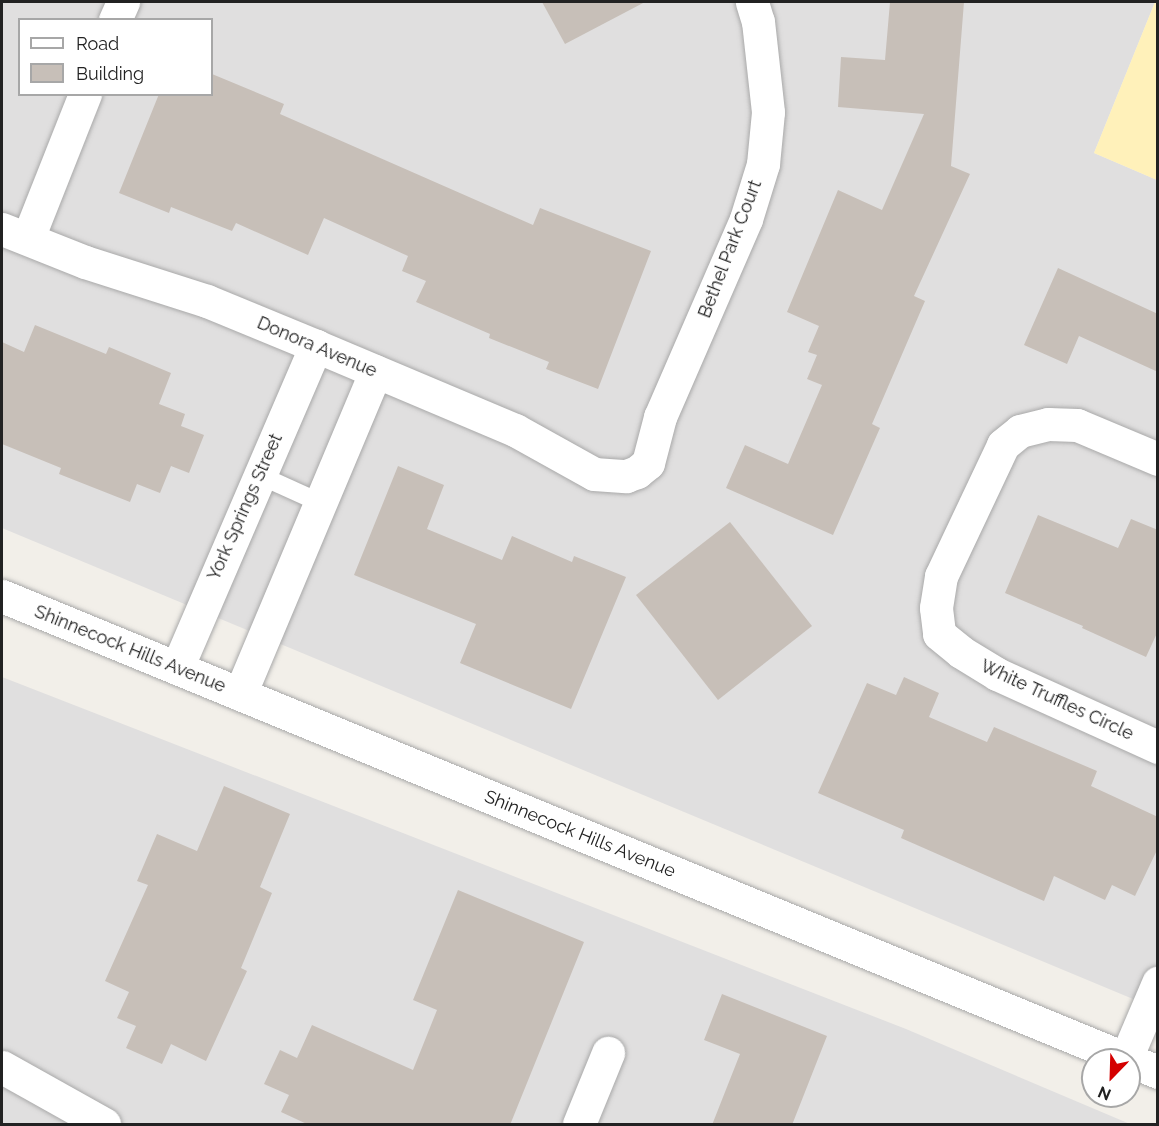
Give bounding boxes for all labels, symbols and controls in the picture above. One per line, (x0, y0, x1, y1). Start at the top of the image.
legend (18, 18, 213, 96)
text: Road (76, 33, 119, 54)
text: Building (76, 63, 144, 84)
street label: Bethel Park Court (694, 177, 766, 321)
street label: Donora Avenue (254, 312, 380, 382)
street label: York Springs Street (203, 430, 287, 584)
street label: Shinnecock Hills Avenue (31, 601, 229, 697)
street label: White Truffles Circle (977, 655, 1137, 745)
street label: Shinnecock Hills Avenue (481, 786, 679, 882)
north arrow (1081, 1048, 1141, 1108)
text: N (1095, 1082, 1114, 1104)

